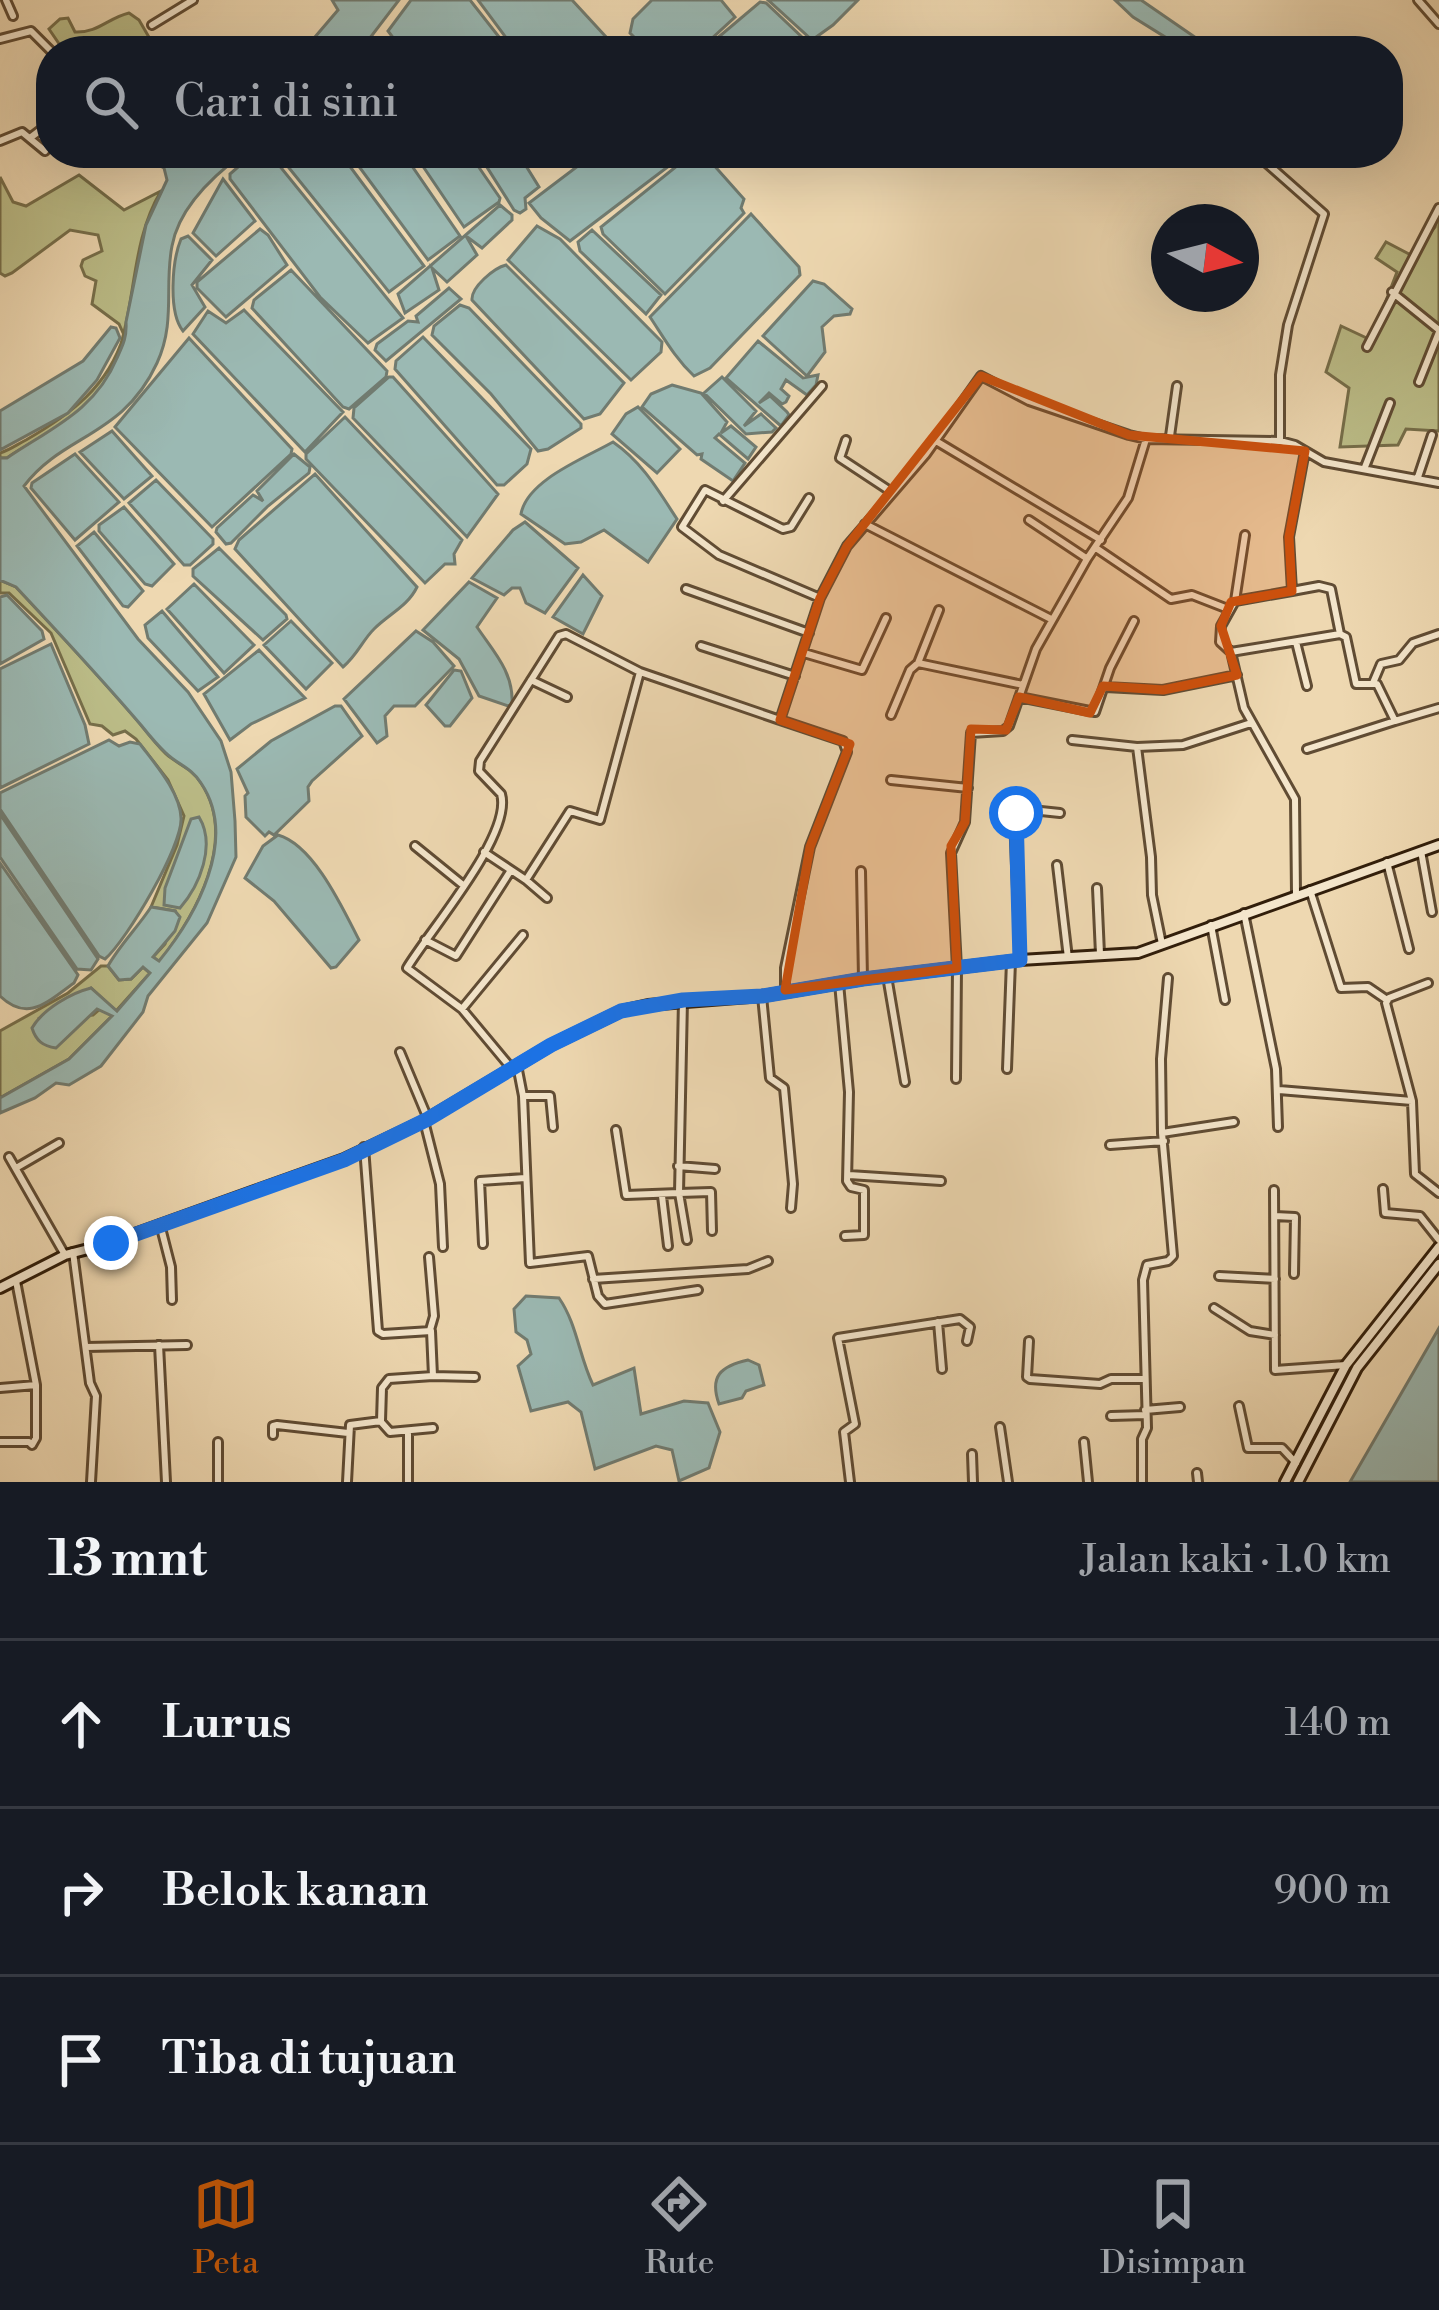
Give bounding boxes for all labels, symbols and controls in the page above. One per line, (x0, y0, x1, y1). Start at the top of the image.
search box (36, 36, 1403, 168)
icon: search (78, 69, 144, 135)
text: Cari di sini (174, 74, 398, 131)
north arrow (1151, 204, 1259, 312)
route start (989, 786, 1043, 840)
route end (84, 1216, 138, 1270)
text: 13 mnt (48, 1528, 207, 1592)
text: Jalan kaki · 1.0 km (1080, 1536, 1391, 1585)
icon: ahead (48, 1691, 114, 1757)
text: Lurus (162, 1695, 292, 1752)
text: 140 m (1284, 1699, 1391, 1748)
icon: right (48, 1859, 114, 1925)
text: Belok kanan (162, 1863, 429, 1920)
text: 900 m (1273, 1867, 1391, 1916)
icon: arrive (48, 2027, 114, 2093)
text: Tiba di tujuan (162, 2031, 456, 2088)
tab: Peta (193, 2171, 259, 2284)
tab: Rute (645, 2171, 714, 2284)
tab: Disimpan (1100, 2171, 1246, 2284)

